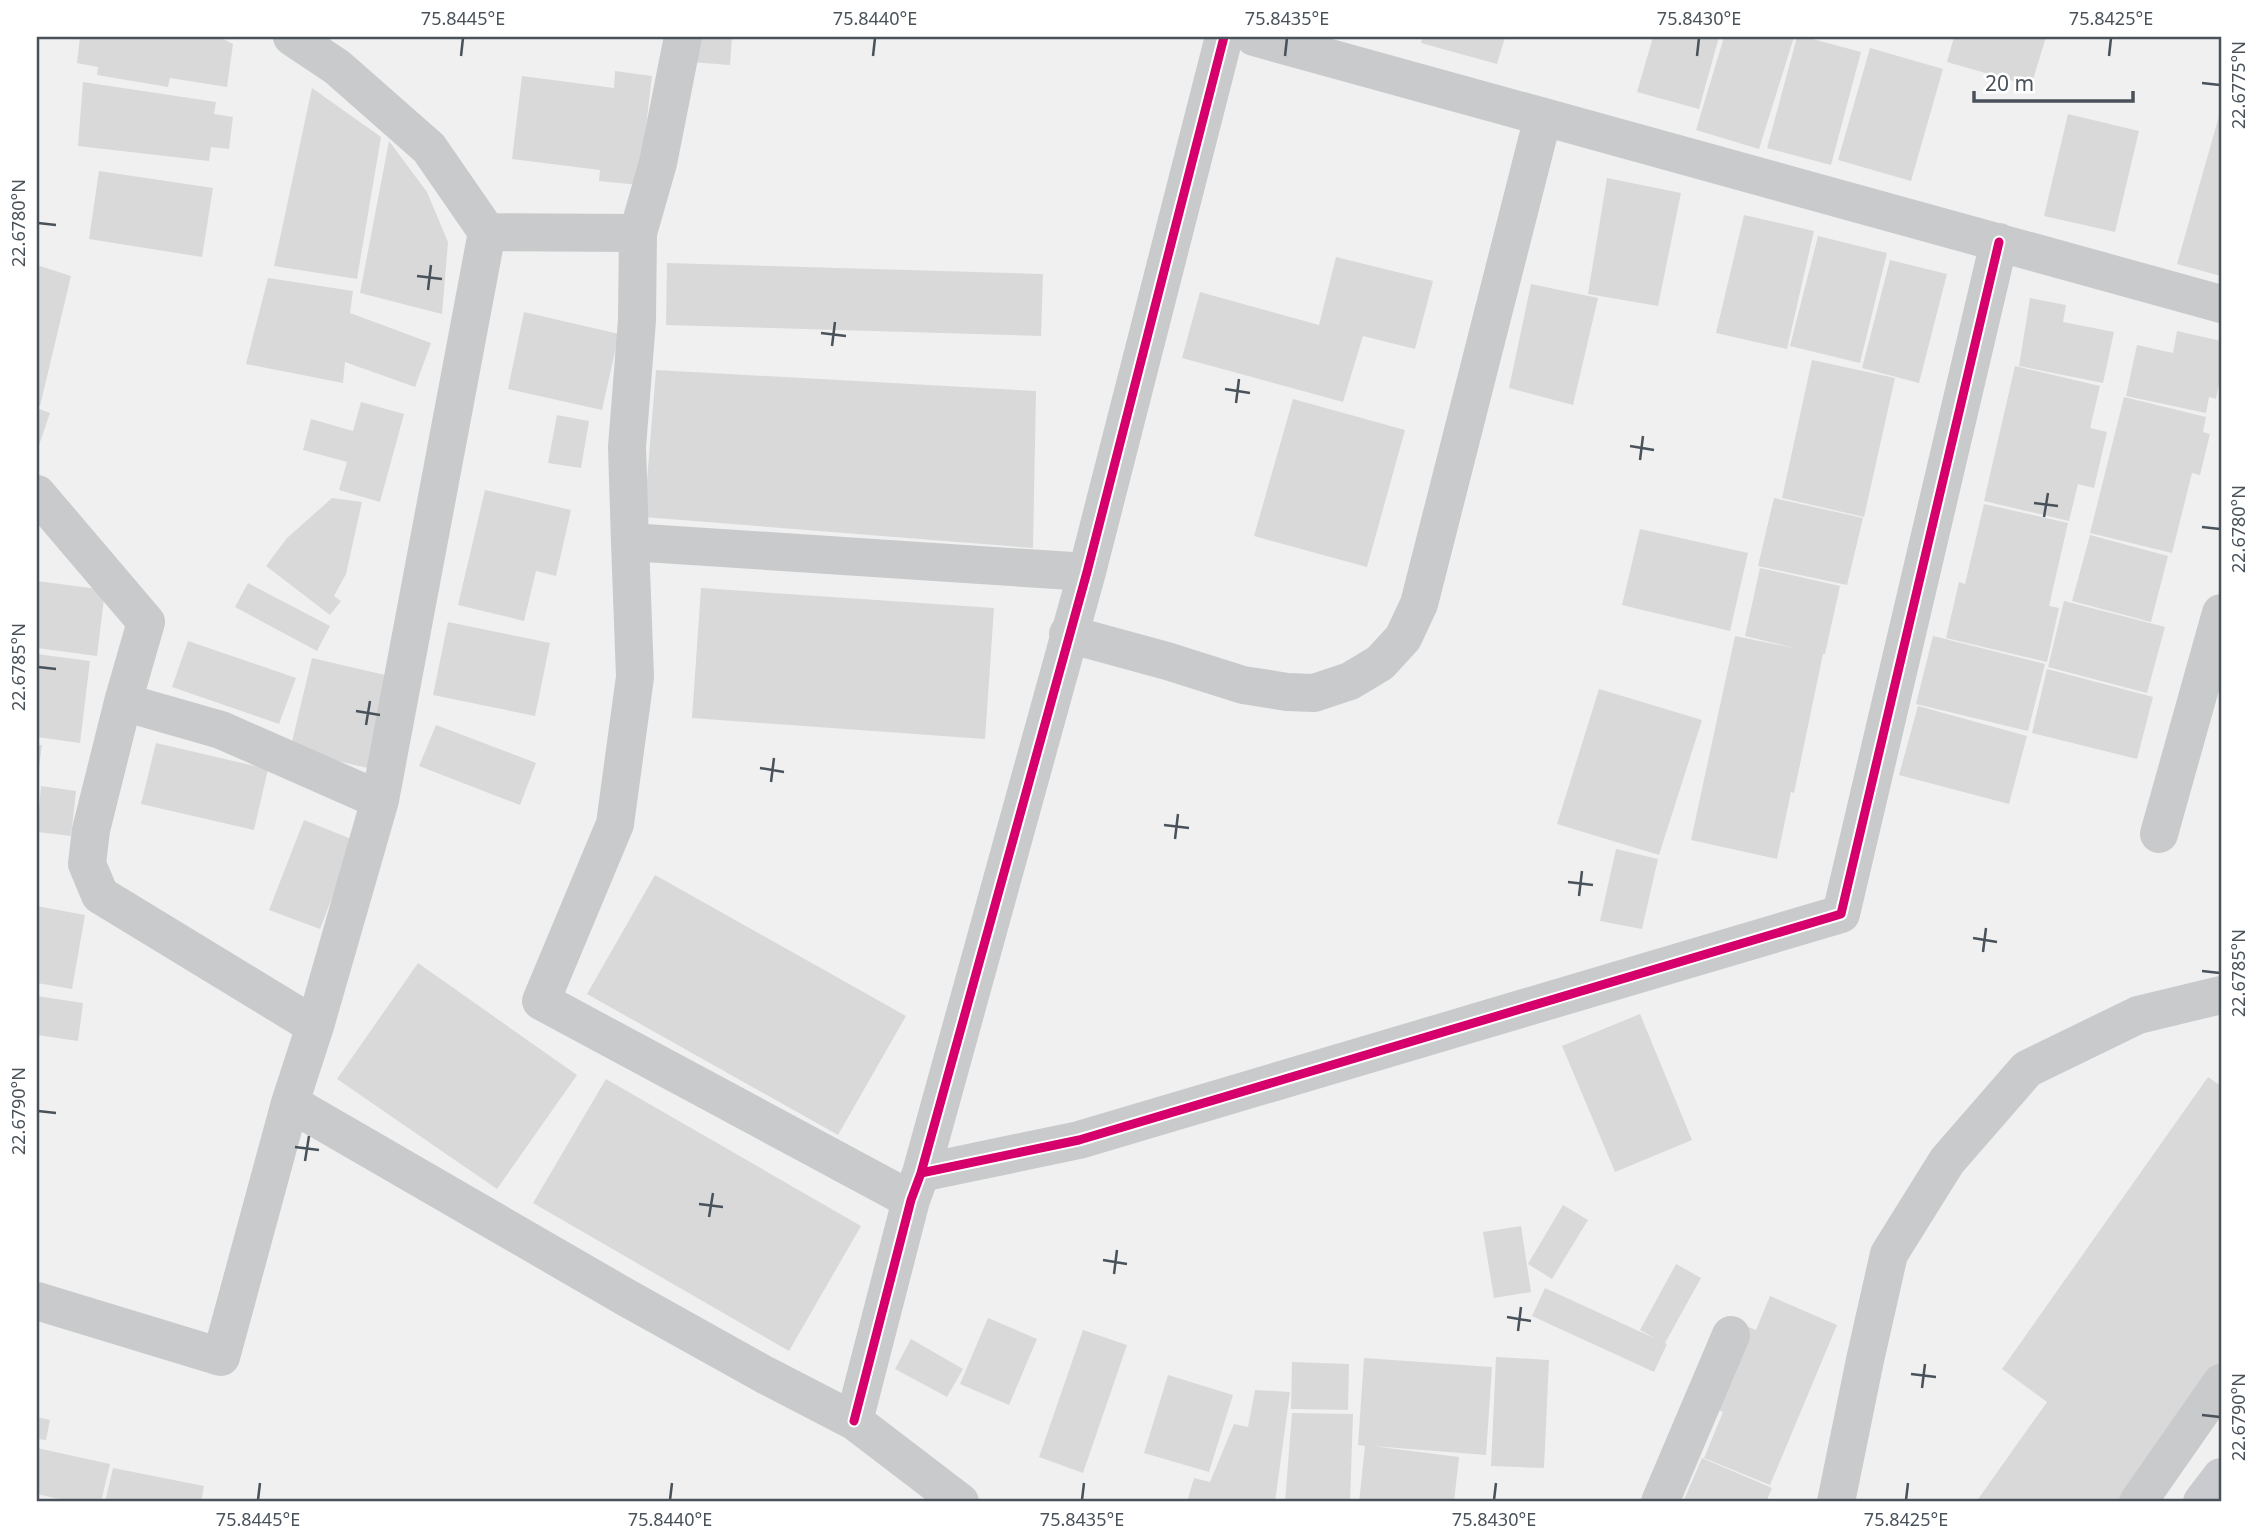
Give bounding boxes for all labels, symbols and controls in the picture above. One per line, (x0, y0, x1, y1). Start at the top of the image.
text: 75.8445°E (421, 6, 505, 30)
text: 75.8440°E (833, 6, 917, 30)
text: 75.8435°E (1245, 6, 1329, 30)
text: 75.8430°E (1657, 6, 1741, 30)
text: 75.8425°E (2069, 6, 2153, 30)
text: 22.6775°N (2226, 41, 2250, 129)
scale bar (1974, 60, 2134, 104)
text: 20 m (1985, 69, 2034, 97)
text: 22.6780°N (6, 179, 30, 267)
text: 22.6780°N (2226, 485, 2250, 573)
text: 22.6785°N (6, 623, 30, 711)
text: 22.6785°N (2226, 929, 2250, 1017)
text: 22.6790°N (6, 1067, 30, 1155)
text: 22.6790°N (2226, 1373, 2250, 1461)
text: 75.8445°E (216, 1507, 300, 1531)
text: 75.8440°E (628, 1507, 712, 1531)
text: 75.8435°E (1040, 1507, 1124, 1531)
text: 75.8430°E (1452, 1507, 1536, 1531)
text: 75.8425°E (1864, 1507, 1948, 1531)

